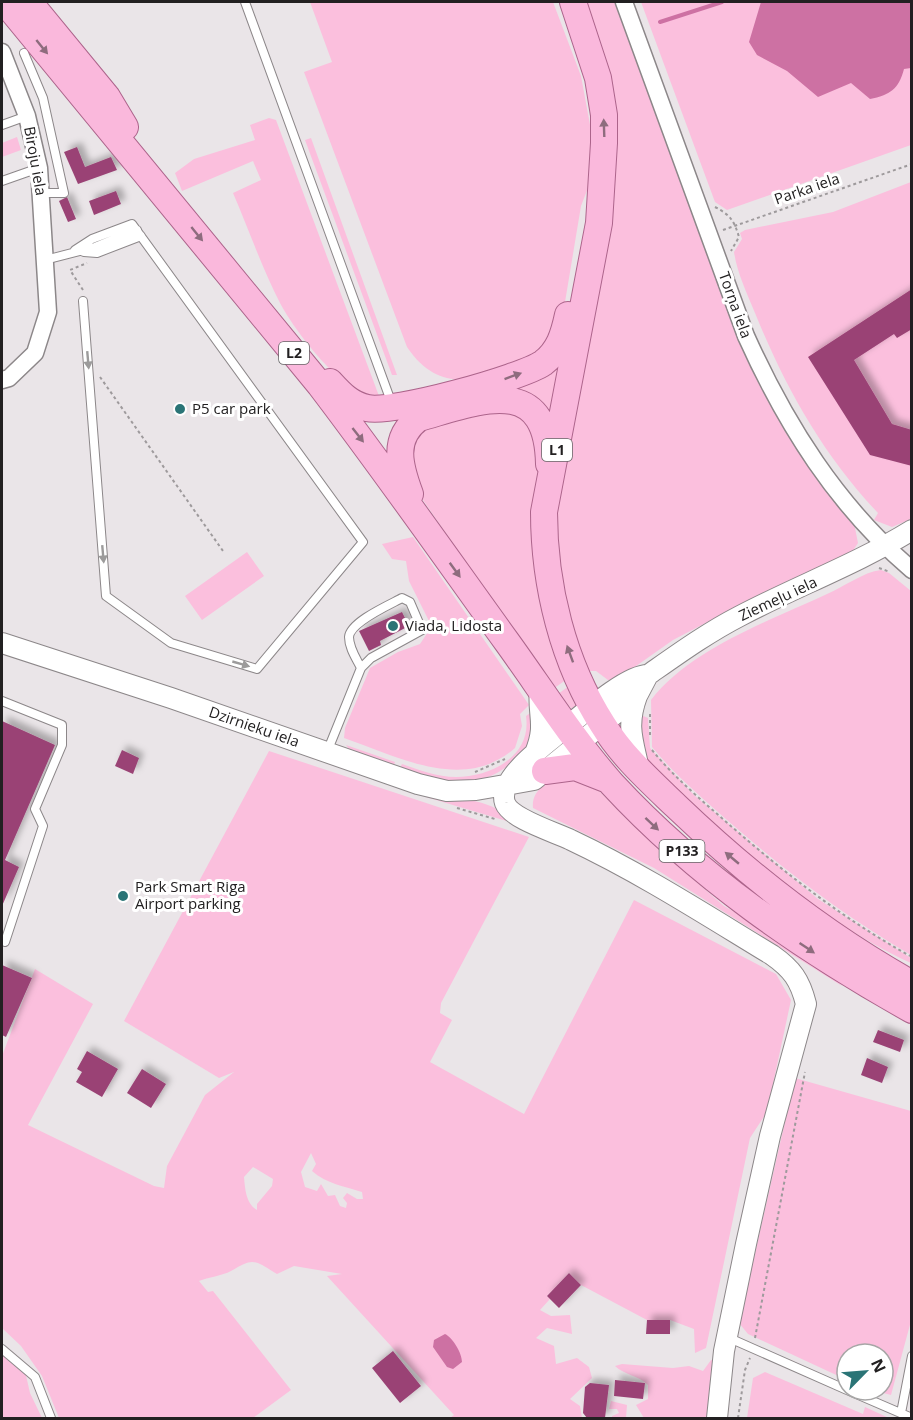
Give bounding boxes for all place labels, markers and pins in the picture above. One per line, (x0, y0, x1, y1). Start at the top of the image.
place label: P5 car park (192, 398, 271, 418)
marker: P5 car park (173, 402, 187, 416)
place label: Viada, Lidosta (405, 615, 502, 635)
marker: Viada, Lidosta (386, 619, 400, 633)
place label: Park Smart Riga Airport parking (135, 876, 246, 913)
marker: Park Smart Riga Airport parking (116, 889, 130, 903)

